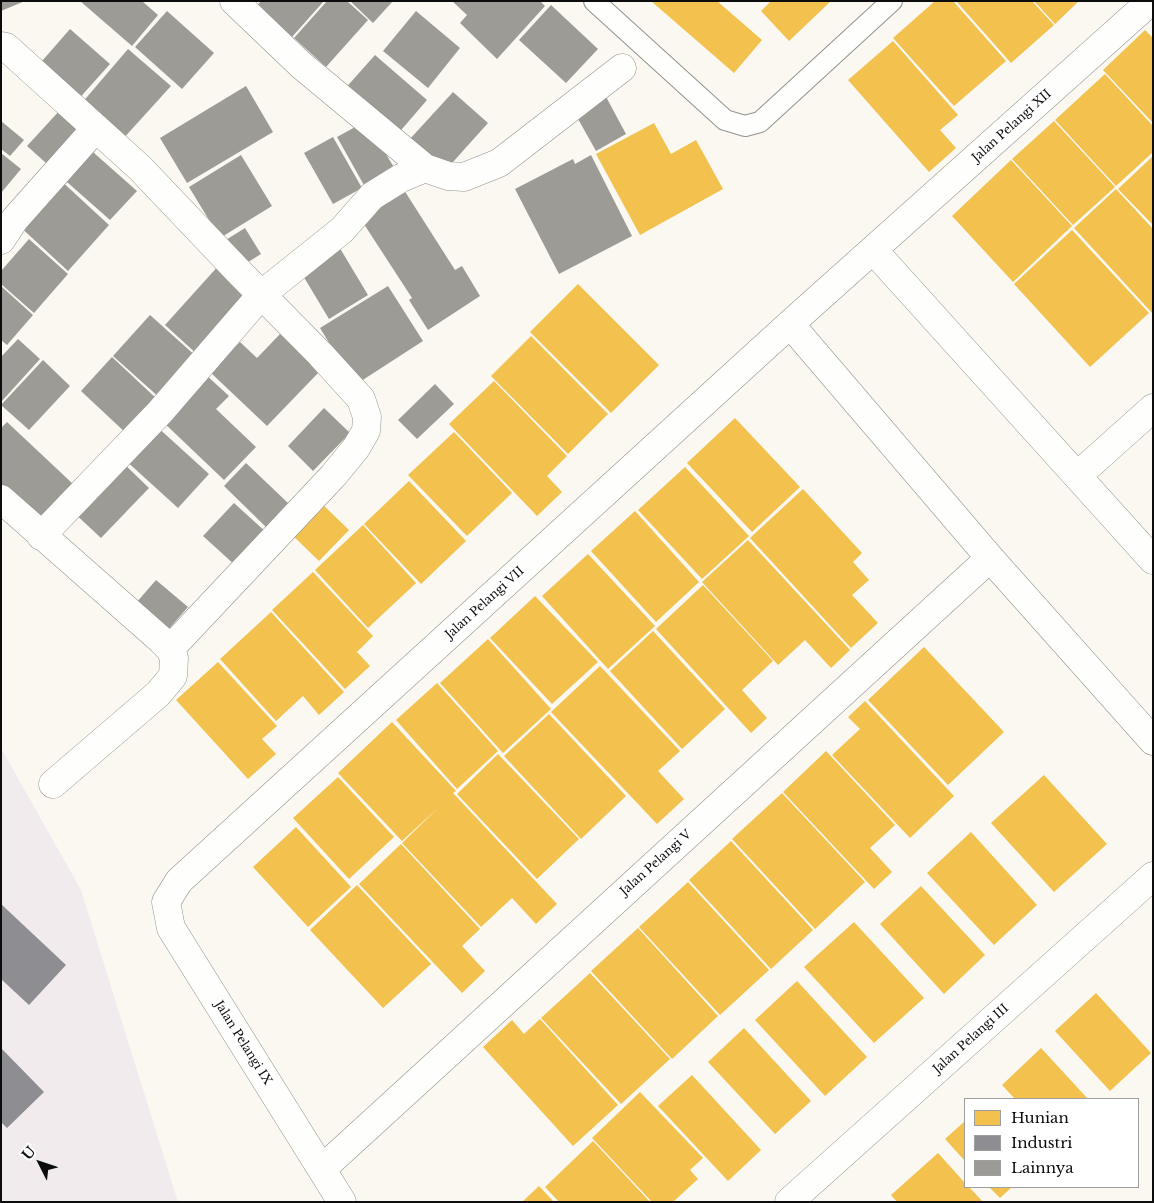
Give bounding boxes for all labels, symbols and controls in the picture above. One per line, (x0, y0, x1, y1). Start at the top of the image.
street label: Jalan Pelangi XII (970, 87, 1054, 165)
street label: Jalan Pelangi VII (443, 564, 527, 642)
street label: Jalan Pelangi V (617, 827, 695, 899)
street label: Jalan Pelangi IX (211, 998, 275, 1088)
street label: Jalan Pelangi III (930, 1001, 1012, 1077)
legend (964, 1098, 1139, 1188)
text: Hunian (1011, 1108, 1069, 1127)
text: Industri (1011, 1133, 1073, 1152)
north arrow (15, 1138, 65, 1188)
text: U (18, 1143, 40, 1164)
text: Lainnya (1011, 1158, 1073, 1177)

